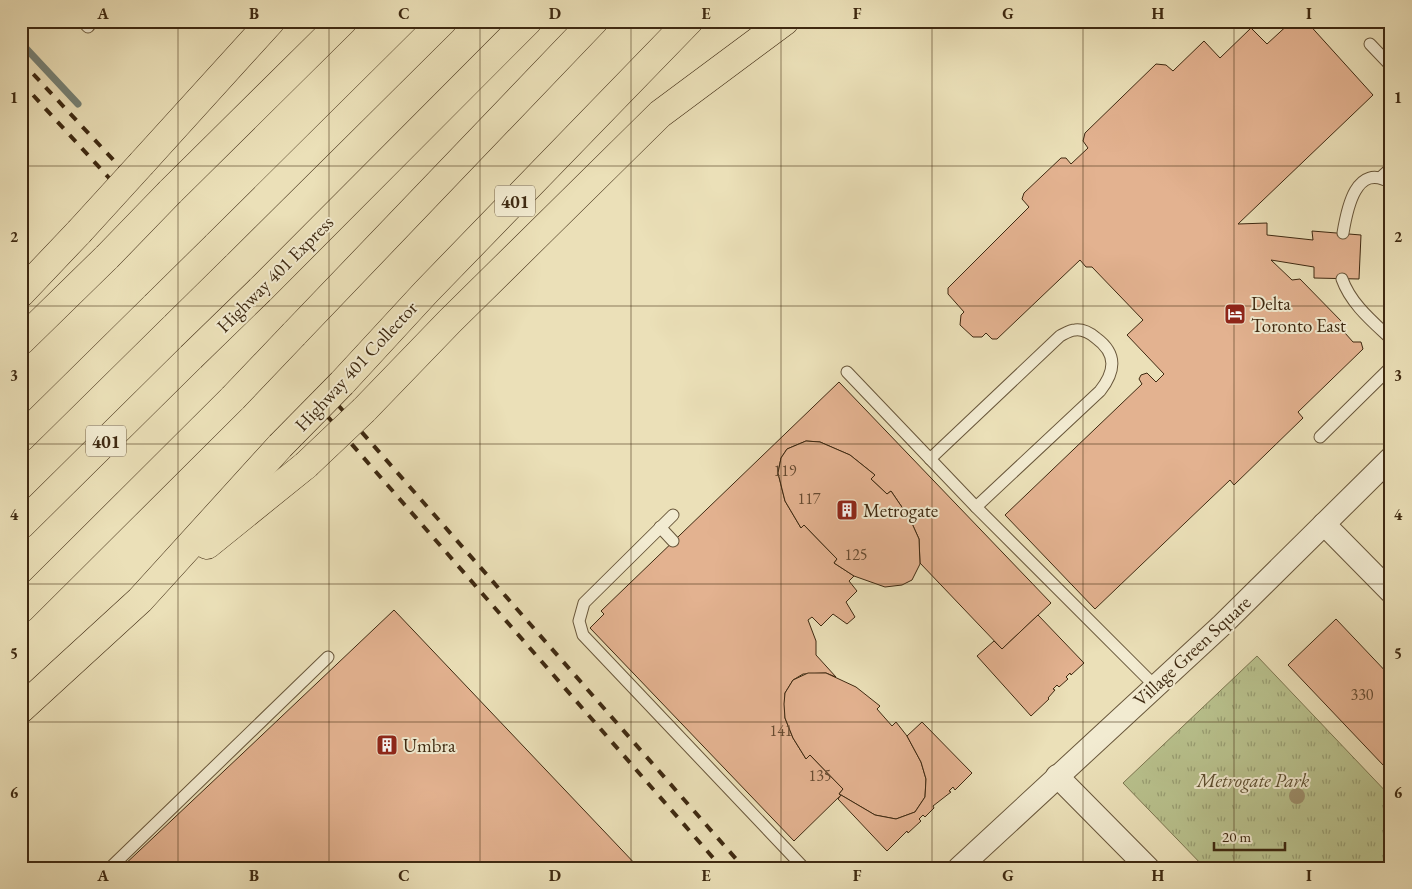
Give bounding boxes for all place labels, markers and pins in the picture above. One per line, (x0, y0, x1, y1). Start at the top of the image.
place label: Delta Toronto East (1251, 291, 1346, 338)
hotel icon: Delta Toronto East (1223, 302, 1247, 326)
building icon: Metrogate (835, 498, 859, 522)
place label: Metrogate (863, 498, 938, 523)
building icon: Umbra (375, 733, 399, 757)
place label: Umbra (403, 733, 456, 758)

